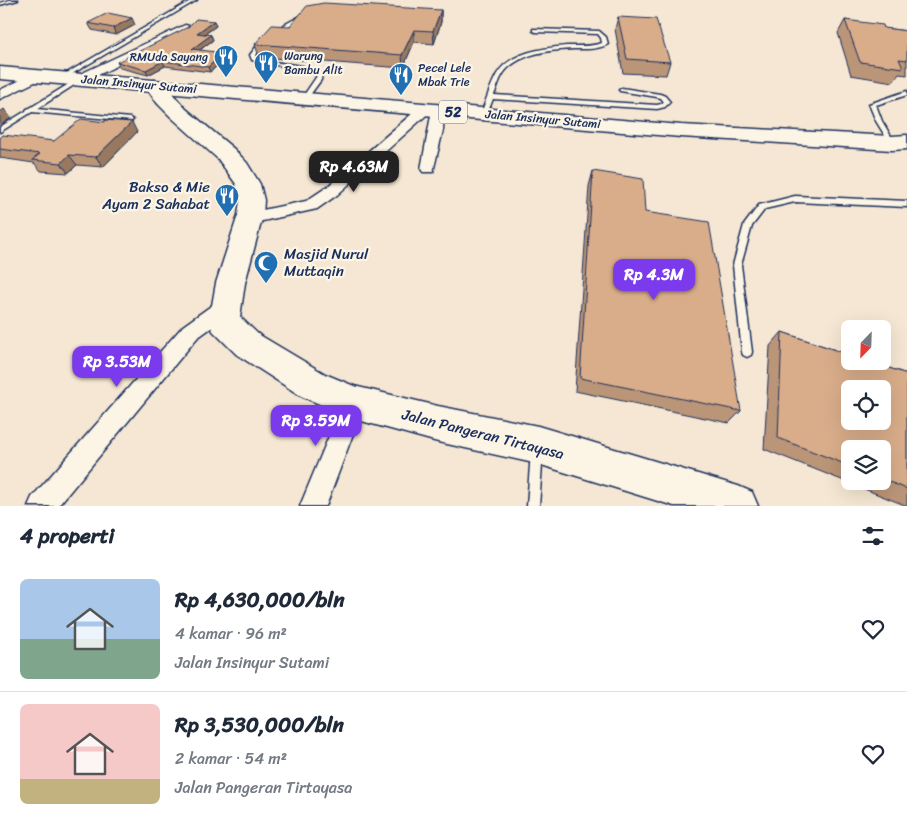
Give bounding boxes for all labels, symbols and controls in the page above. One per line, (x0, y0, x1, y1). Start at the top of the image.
restaurant icon: RMUda Sayang (213, 44, 239, 78)
place label: Warung Bambu Alit (284, 45, 343, 81)
place label: RMUda Sayang (130, 46, 208, 68)
restaurant icon: Warung Bambu Alit (253, 50, 279, 84)
place label: Pecel Lele Mbak Trie (418, 57, 471, 93)
restaurant icon: Pecel Lele Mbak Trie (388, 62, 414, 96)
street label: Jalan Insinyur Sutami (79, 68, 198, 100)
road number: 52 (439, 100, 467, 124)
street label: Jalan Insinyur Sutami (483, 103, 602, 135)
pin: Rp 4.63M (302, 150, 406, 193)
text: Rp 4.63M (320, 152, 388, 181)
place label: Bakso & Mie Ayam 2 Sahabat (101, 174, 210, 217)
restaurant icon: Bakso & Mie Ayam 2 Sahabat (214, 183, 240, 217)
place label: Masjid Nurul Muttaqin (284, 241, 369, 284)
mosque icon: Masjid Nurul Muttaqin (253, 250, 279, 284)
pin: Rp 4.3M (608, 258, 700, 301)
text: Rp 4.3M (624, 260, 684, 289)
north arrow (841, 320, 891, 370)
map controls (841, 320, 891, 490)
pin: Rp 3.53M (65, 346, 169, 388)
text: Rp 3.53M (83, 347, 151, 376)
button: locate (841, 380, 891, 430)
street label: Jalan Pangeran Tirtayasa (398, 401, 567, 467)
pin: Rp 3.59M (264, 404, 368, 447)
text: Rp 3.59M (282, 406, 350, 435)
button: layers (841, 440, 891, 490)
text: 4 properti (20, 517, 114, 555)
icon: filters (859, 522, 887, 550)
text: Rp 4,630,000/bln (175, 581, 345, 619)
icon: home (60, 599, 120, 659)
icon: heart (859, 615, 887, 643)
text: 4 kamar · 96 m² (175, 619, 287, 648)
text: Jalan Insinyur Sutami (175, 648, 329, 677)
text: Rp 3,530,000/bln (175, 706, 344, 744)
icon: home (60, 724, 120, 784)
icon: heart (859, 740, 887, 768)
text: 2 kamar · 54 m² (175, 744, 287, 773)
text: Jalan Pangeran Tirtayasa (175, 773, 352, 802)

